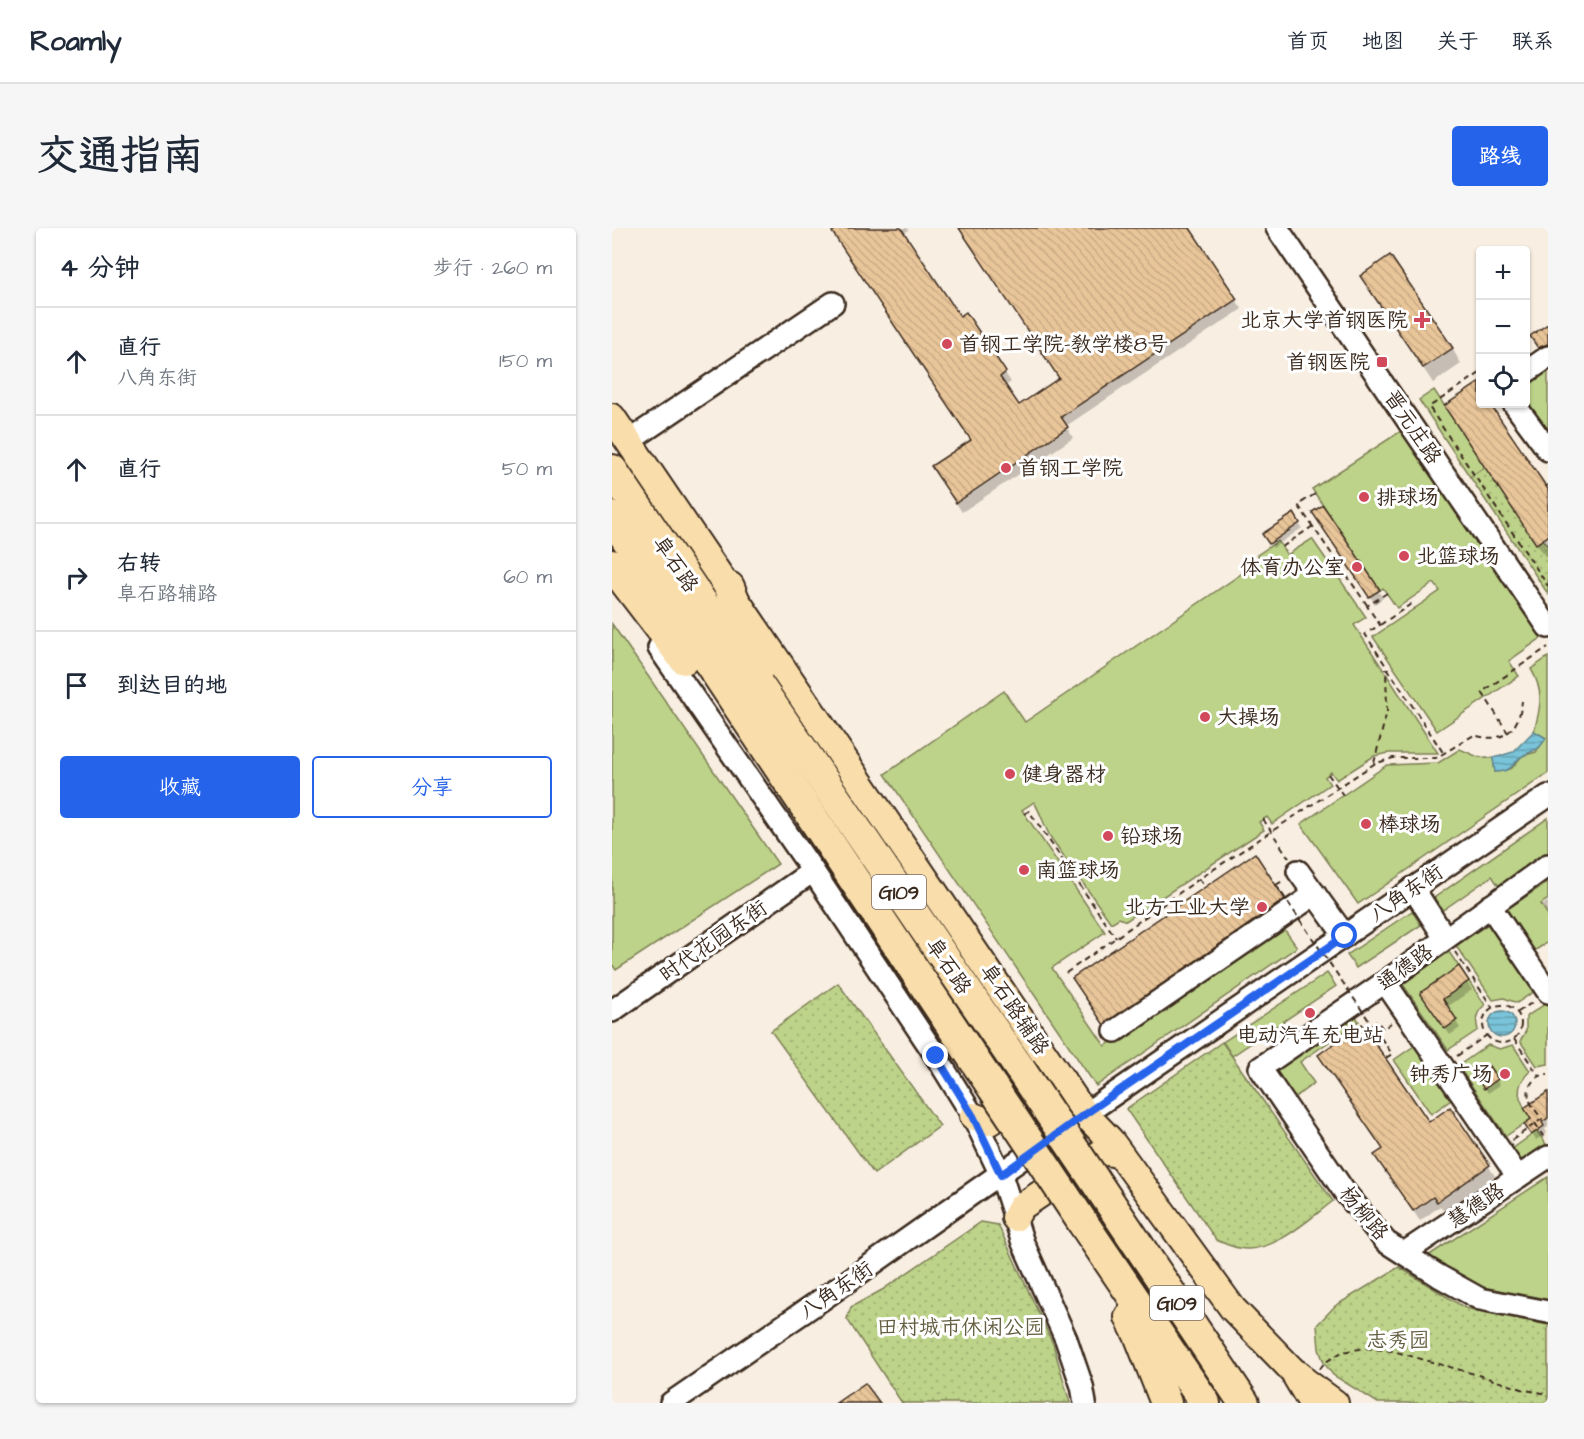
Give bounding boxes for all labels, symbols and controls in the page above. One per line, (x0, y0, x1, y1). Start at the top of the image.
text: Roamly (30, 22, 122, 61)
text: 首页 (1287, 27, 1329, 56)
text: 地图 (1362, 27, 1404, 56)
text: 关于 (1437, 27, 1479, 56)
text: 联系 (1512, 27, 1554, 56)
button: 路线 (1452, 126, 1548, 186)
text: 交通指南 (36, 128, 204, 186)
map controls (1476, 246, 1530, 408)
button: + (1476, 246, 1530, 300)
text: 4 分钟 (60, 250, 140, 286)
text: 步行 · 260 m (433, 254, 552, 282)
button: − (1476, 300, 1530, 354)
place label: 北京大学首钢医院 (1240, 306, 1408, 335)
marker: 北京大学首钢医院 (1413, 311, 1431, 329)
place label: 首钢工学院-教学楼8号 (959, 330, 1168, 359)
text: 直行 (117, 332, 161, 363)
marker: 首钢工学院-教学楼8号 (940, 337, 954, 351)
icon: ahead (60, 345, 93, 378)
text: 150 m (499, 347, 552, 375)
place label: 首钢医院 (1286, 348, 1370, 377)
button: locate (1476, 354, 1530, 408)
marker: 首钢医院 (1375, 355, 1389, 369)
text: 八角东街 (117, 364, 197, 392)
street label: 晋元庄路 (1377, 384, 1448, 470)
icon: ahead (60, 453, 93, 486)
text: 直行 (117, 454, 161, 485)
place label: 首钢工学院 (1018, 454, 1123, 483)
text: 50 m (502, 455, 552, 483)
marker: 首钢工学院 (999, 461, 1013, 475)
place label: 排球场 (1376, 483, 1439, 512)
marker: 排球场 (1357, 490, 1371, 504)
street label: 阜石路 (646, 530, 705, 599)
place label: 北篮球场 (1416, 542, 1500, 571)
text: 右转 (117, 548, 161, 579)
marker: 北篮球场 (1397, 549, 1411, 563)
place label: 体育办公室 (1240, 553, 1345, 582)
marker: 体育办公室 (1350, 560, 1364, 574)
icon: right (60, 561, 93, 594)
text: 60 m (503, 563, 552, 591)
text: 阜石路辅路 (117, 580, 217, 608)
icon: arrive (60, 669, 93, 702)
text: 到达目的地 (117, 670, 227, 701)
place label: 大操场 (1217, 703, 1280, 732)
marker: 大操场 (1198, 710, 1212, 724)
button: 收藏 (60, 756, 300, 818)
button: 分享 (312, 756, 552, 818)
place label: 健身器材 (1022, 760, 1106, 789)
marker: 健身器材 (1003, 767, 1017, 781)
place label: 棒球场 (1378, 810, 1441, 839)
marker: 棒球场 (1359, 817, 1373, 831)
place label: 铅球场 (1120, 822, 1183, 851)
marker: 铅球场 (1101, 829, 1115, 843)
place label: 南篮球场 (1036, 856, 1120, 885)
street label: 八角东街 (1364, 857, 1449, 929)
marker: 南篮球场 (1017, 863, 1031, 877)
road number: G109 (872, 875, 926, 909)
street label: 时代花园东街 (653, 893, 773, 989)
place label: 北方工业大学 (1124, 893, 1250, 922)
marker: 北方工业大学 (1255, 900, 1269, 914)
route start (1331, 922, 1357, 948)
street label: 阜石路 (919, 932, 978, 1001)
street label: 通德路 (1371, 937, 1439, 998)
street label: 阜石路辅路 (973, 958, 1056, 1061)
marker: 电动汽车充电站 (1303, 1006, 1317, 1020)
place label: 电动汽车充电站 (1237, 1021, 1384, 1050)
route end (922, 1042, 948, 1068)
place label: 钟秀广场 (1409, 1060, 1493, 1089)
marker: 钟秀广场 (1498, 1067, 1512, 1081)
street label: 慧德路 (1442, 1176, 1511, 1235)
street label: 杨柳路 (1332, 1180, 1395, 1247)
street label: 八角东街 (794, 1254, 879, 1326)
road number: G109 (1150, 1286, 1204, 1320)
park label: 田村城市休闲公园 (877, 1313, 1045, 1342)
park label: 志秀园 (1367, 1326, 1430, 1355)

